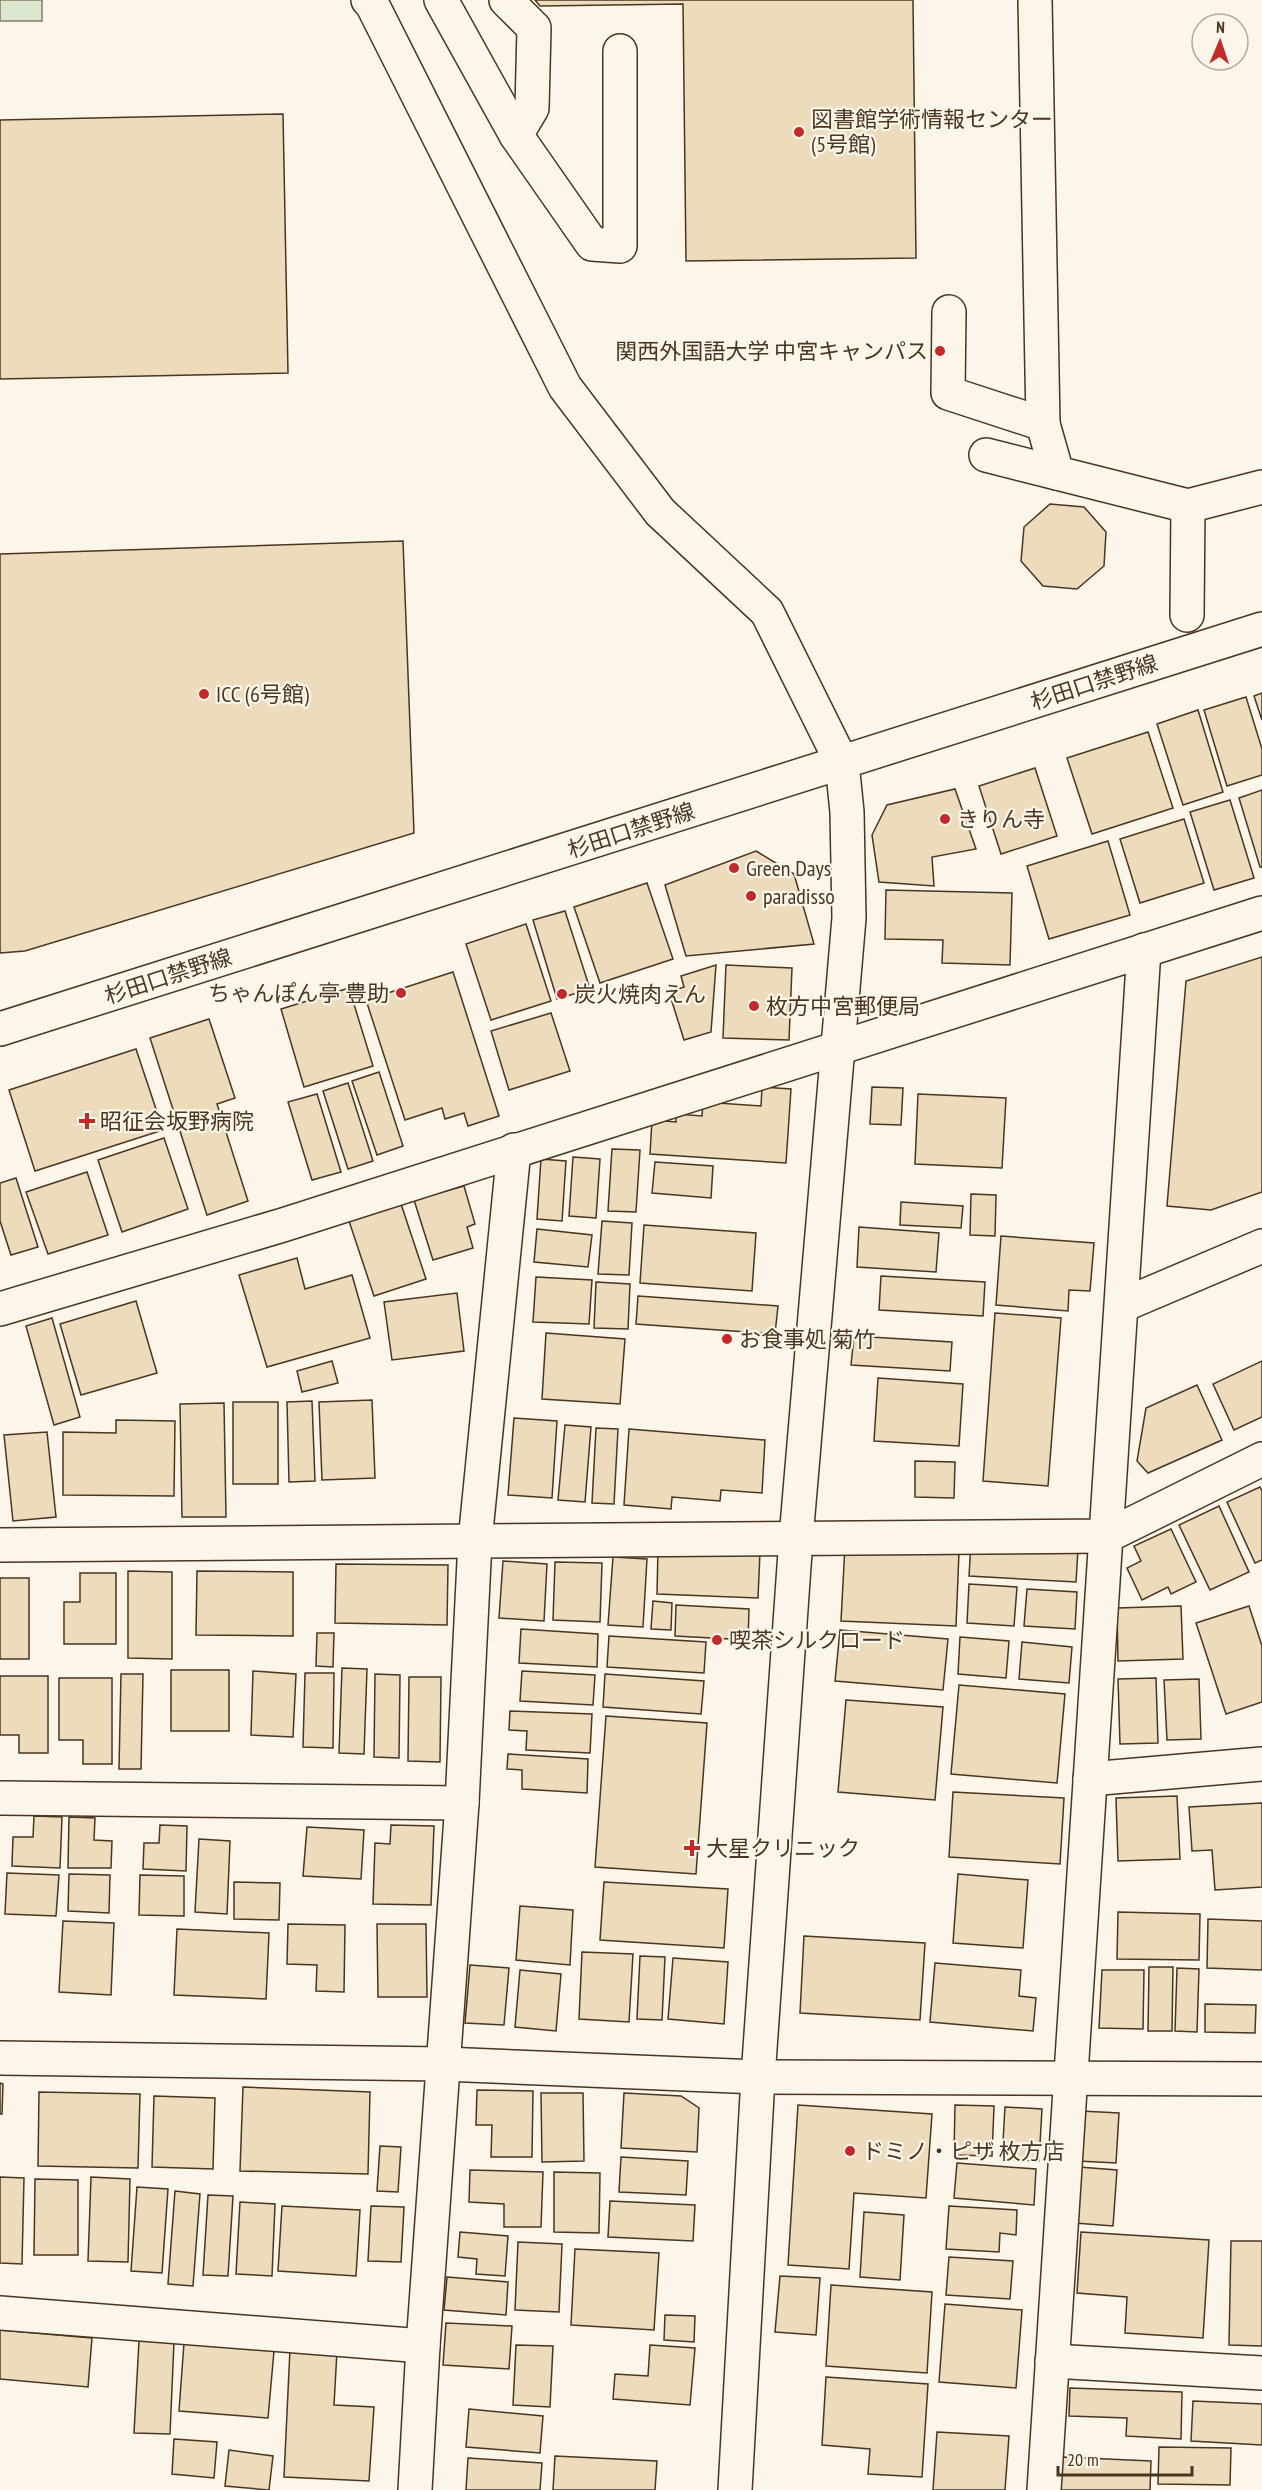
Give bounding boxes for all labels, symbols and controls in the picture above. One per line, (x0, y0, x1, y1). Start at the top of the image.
north arrow (1190, 12, 1250, 72)
text: N (1216, 17, 1225, 37)
place label: 図書館学術情報センター (5号館) (811, 105, 1053, 158)
marker: 図書館学術情報センター (5号館) (792, 125, 806, 139)
place label: 関西外国語大学 中宮キャンパス (615, 337, 928, 365)
marker: 関西外国語大学 中宮キャンパス (933, 344, 947, 358)
street label: 杉田口禁野線 (1027, 648, 1161, 716)
place label: ICC (6号館) (216, 680, 310, 708)
marker: ICC (6号館) (197, 687, 211, 701)
street label: 杉田口禁野線 (564, 796, 698, 864)
place label: きりん寺 (957, 805, 1045, 833)
marker: きりん寺 (938, 812, 952, 826)
place label: Green Days (746, 854, 831, 882)
marker: Green Days (727, 861, 741, 875)
place label: paradisso (763, 882, 835, 910)
marker: paradisso (744, 889, 758, 903)
street label: 杉田口禁野線 (101, 942, 235, 1010)
place label: ちゃんぽん亭 豊助 (208, 979, 389, 1007)
place label: 炭火焼肉えん (574, 980, 706, 1008)
marker: ちゃんぽん亭 豊助 (394, 986, 408, 1000)
marker: 炭火焼肉えん (555, 987, 569, 1001)
place label: 枚方中宮郵便局 (766, 992, 920, 1020)
marker: 枚方中宮郵便局 (747, 999, 761, 1013)
place label: 昭征会坂野病院 (100, 1107, 254, 1135)
marker: 昭征会坂野病院 (78, 1112, 96, 1130)
place label: お食事処 菊竹 (739, 1325, 876, 1353)
marker: お食事処 菊竹 (720, 1332, 734, 1346)
place label: 喫茶シルクロード (729, 1626, 905, 1654)
marker: 喫茶シルクロード (710, 1633, 724, 1647)
place label: 大星クリニック (706, 1834, 860, 1862)
marker: 大星クリニック (683, 1839, 701, 1857)
place label: ドミノ・ピザ 枚方店 (862, 2137, 1065, 2165)
marker: ドミノ・ピザ 枚方店 (843, 2144, 857, 2158)
scale bar (1058, 2439, 1192, 2477)
text: 20 m (1067, 2448, 1099, 2471)

